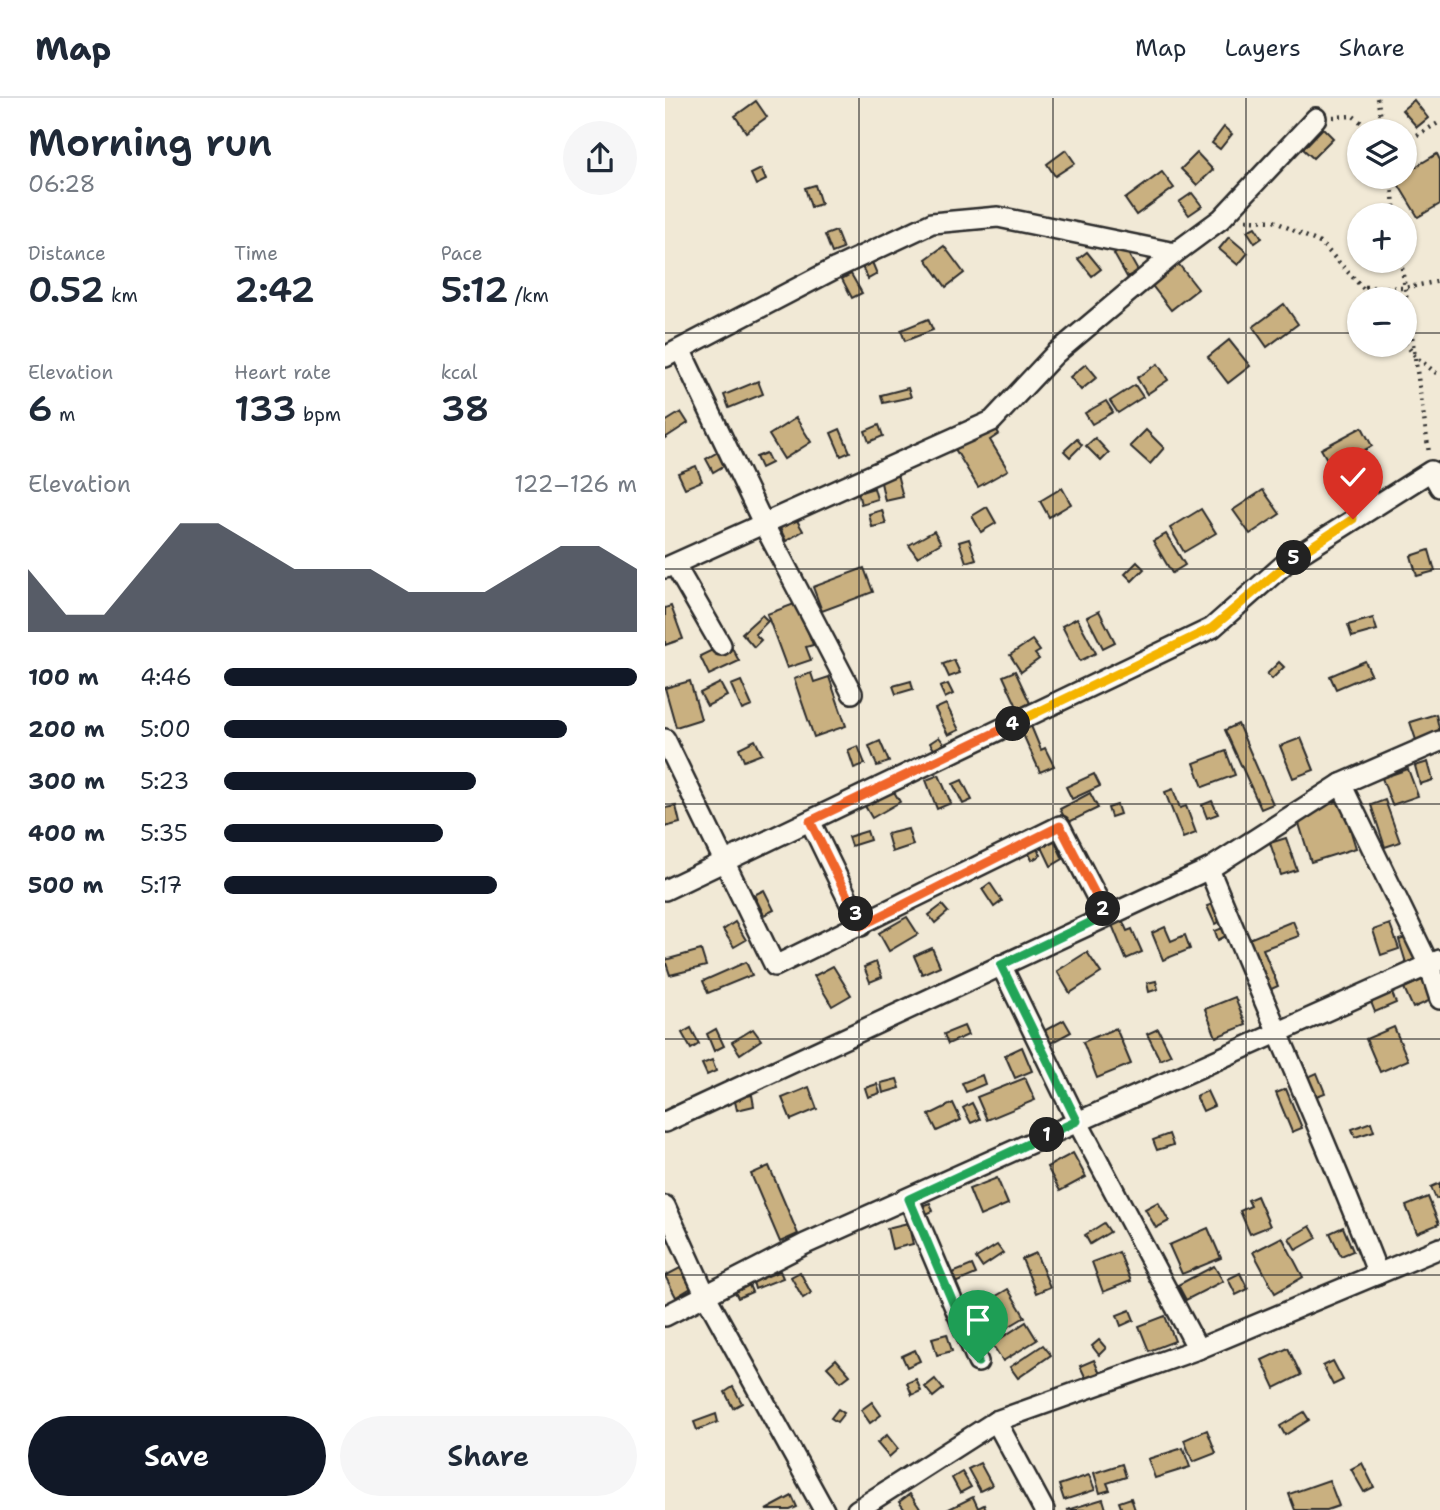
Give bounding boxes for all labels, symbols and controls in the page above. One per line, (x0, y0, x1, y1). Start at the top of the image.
text: Map (35, 26, 111, 71)
text: Map (1135, 32, 1186, 64)
text: Layers (1224, 32, 1301, 64)
text: Share (1339, 32, 1405, 64)
text: Morning run (28, 117, 272, 168)
map controls (1347, 119, 1417, 357)
button: layers (1347, 119, 1417, 189)
button: share (563, 121, 637, 195)
text: 06:28 (28, 169, 96, 199)
button: + (1347, 203, 1417, 273)
text: Distance (28, 241, 106, 266)
text: Time (234, 241, 278, 266)
text: Pace (441, 241, 482, 266)
text: 0.52 (28, 266, 104, 313)
text: 2:42 (234, 266, 315, 313)
text: 5:12 (441, 266, 508, 313)
text: km (104, 283, 138, 308)
text: /km (508, 283, 549, 308)
button: − (1347, 287, 1417, 357)
text: Elevation (28, 360, 113, 385)
text: Heart rate (234, 360, 331, 385)
text: kcal (441, 360, 478, 385)
text: 6 (28, 385, 53, 432)
text: 133 (234, 385, 297, 432)
text: 38 (441, 385, 489, 432)
text: m (53, 402, 75, 427)
text: bpm (297, 402, 341, 427)
pin (1323, 447, 1383, 519)
icon: check (1334, 458, 1372, 496)
text: Elevation (28, 469, 131, 499)
text: 122–126 m (514, 469, 637, 499)
pin: 5 (1277, 540, 1311, 575)
text: 5 (1288, 545, 1299, 570)
text: 100 m (28, 662, 99, 692)
text: 4:46 (140, 662, 192, 692)
pin: 4 (995, 706, 1031, 742)
text: 4 (1006, 711, 1019, 736)
text: 200 m (28, 714, 105, 744)
text: 5:00 (140, 714, 191, 744)
text: 300 m (28, 766, 105, 796)
text: 5:23 (140, 766, 189, 796)
text: 400 m (28, 818, 105, 848)
text: 5:35 (140, 818, 188, 848)
text: 500 m (28, 870, 103, 900)
text: 5:17 (140, 870, 182, 900)
pin: 2 (1085, 892, 1121, 926)
pin: 3 (839, 896, 873, 932)
text: 2 (1096, 896, 1109, 921)
text: 3 (849, 901, 862, 926)
pin: 1 (1029, 1118, 1065, 1152)
text: 1 (1042, 1122, 1051, 1147)
pin (948, 1290, 1008, 1362)
icon: arrive (959, 1301, 997, 1339)
button: Save (28, 1416, 326, 1496)
button: Share (340, 1416, 637, 1496)

